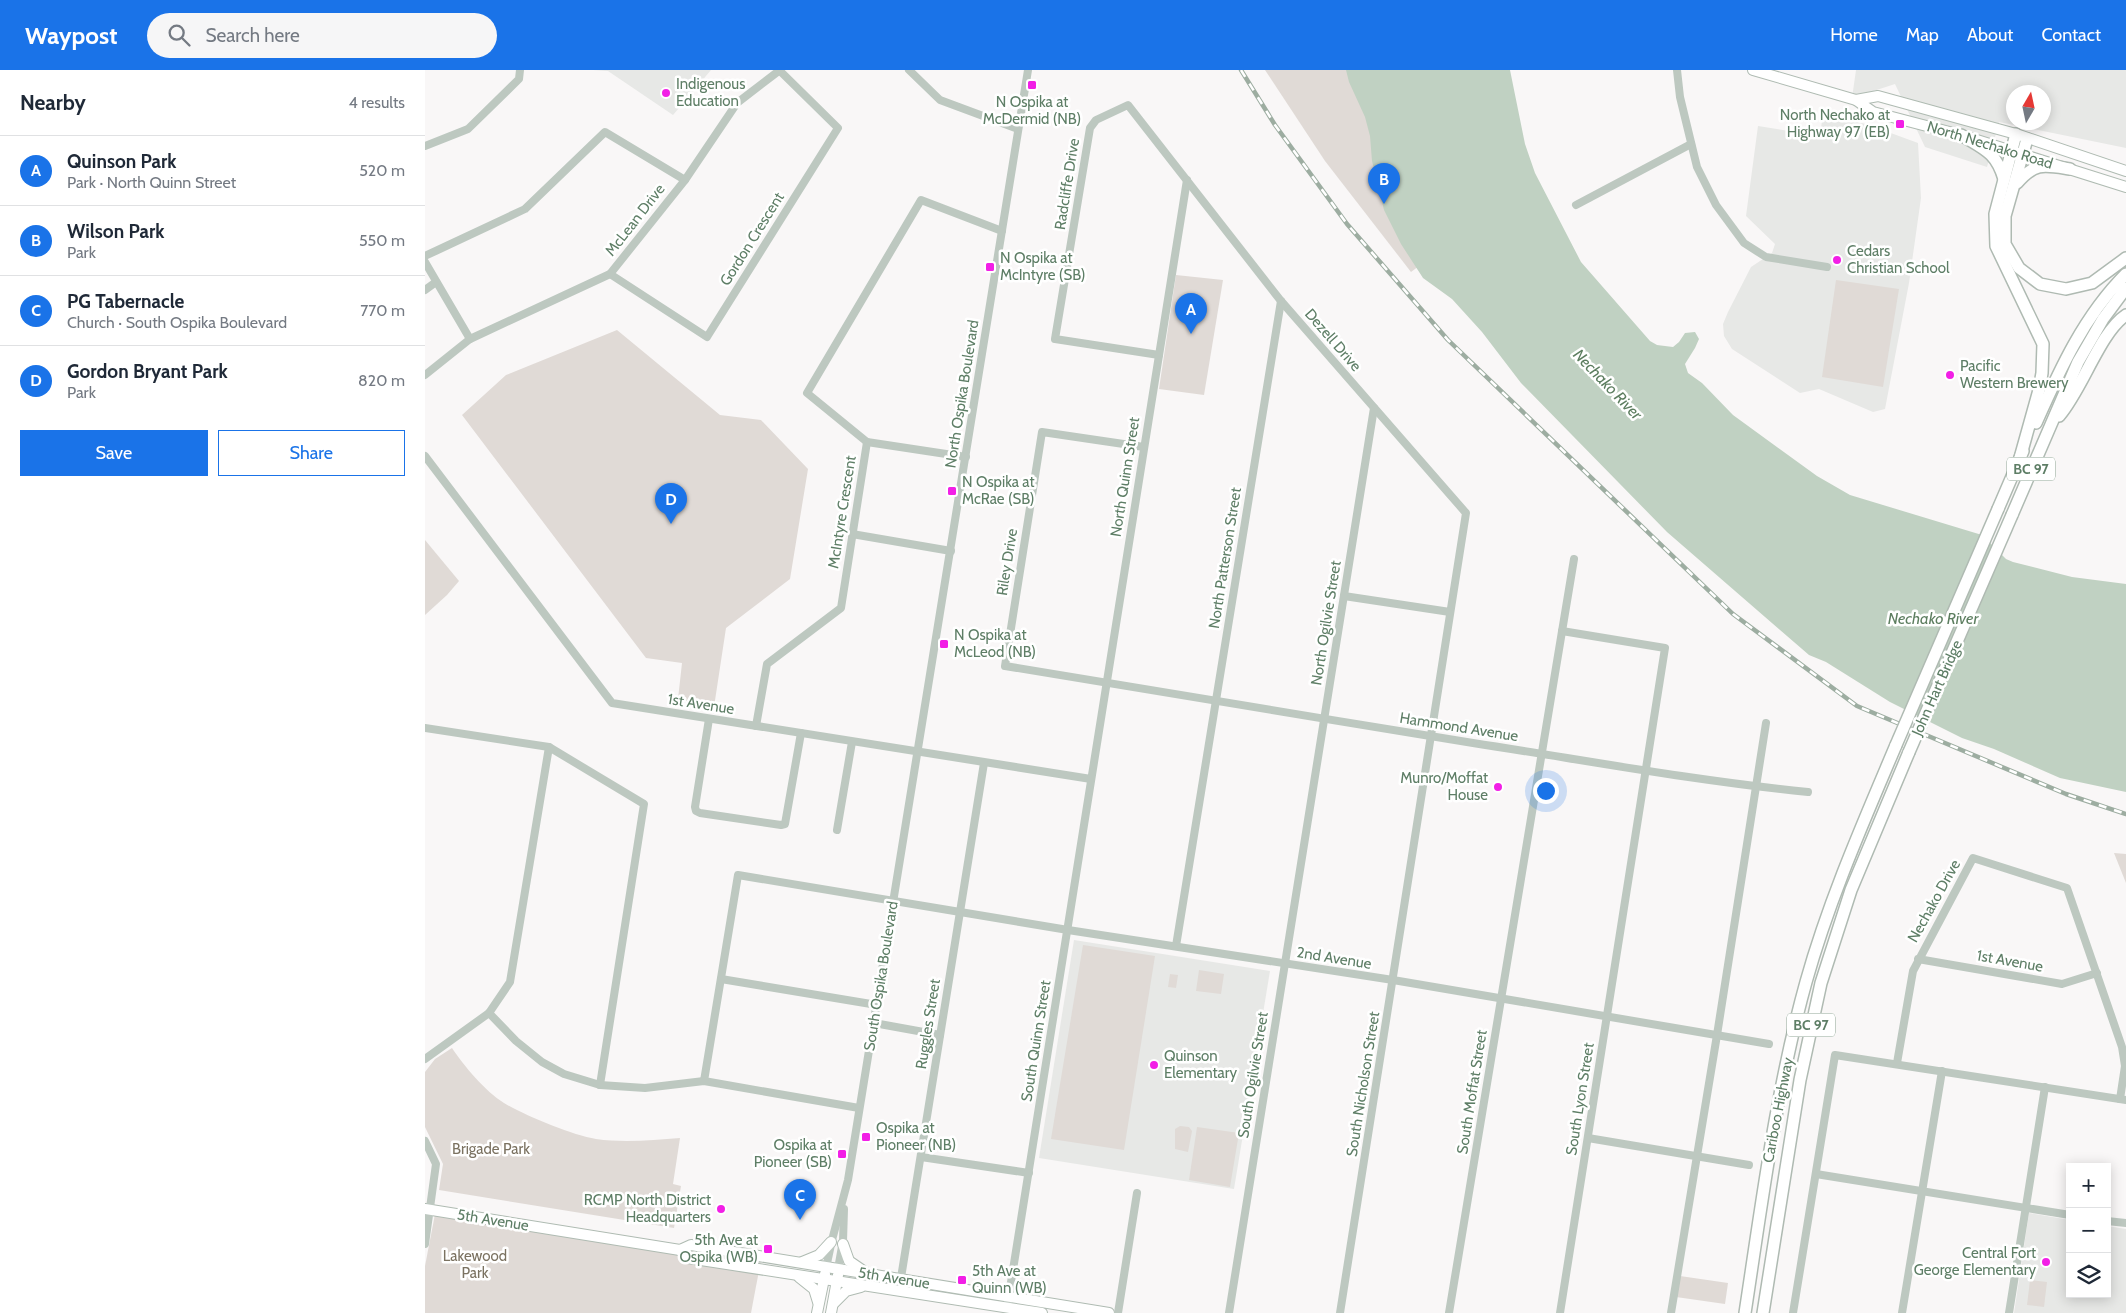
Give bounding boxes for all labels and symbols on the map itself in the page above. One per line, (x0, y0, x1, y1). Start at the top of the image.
place label: Indigenous Education (676, 75, 745, 110)
marker: N Ospika at McDermid (NB) (1026, 79, 1038, 91)
north arrow (2006, 85, 2051, 130)
marker: Indigenous Education (660, 87, 672, 99)
place label: N Ospika at McDermid (NB) (983, 93, 1081, 128)
place label: North Nechako at Highway 97 (EB) (1780, 106, 1890, 141)
street label: North Nechako Road (1925, 117, 2055, 173)
marker: North Nechako at Highway 97 (EB) (1894, 118, 1906, 130)
street label: Radcliffe Drive (1051, 137, 1083, 231)
pin: B (1368, 163, 1400, 204)
street label: McLean Drive (601, 180, 669, 260)
street label: Gordon Crescent (716, 189, 788, 289)
place label: Cedars Christian School (1847, 242, 1950, 277)
place label: N Ospika at McIntyre (SB) (1000, 249, 1085, 284)
marker: Cedars Christian School (1831, 254, 1843, 266)
marker: N Ospika at McIntyre (SB) (984, 261, 996, 273)
pin: A (1175, 293, 1207, 334)
street label: Dezell Drive (1301, 305, 1365, 375)
street label: North Ospika Boulevard (941, 319, 983, 469)
water label: Nechako River (1569, 345, 1647, 424)
place label: Pacific Western Brewery (1960, 357, 2069, 392)
marker: Pacific Western Brewery (1944, 369, 1956, 381)
street label: North Quinn Street (1107, 416, 1143, 538)
street label: McIntyre Crescent (824, 454, 860, 570)
road number: BC 97 (2007, 458, 2055, 480)
place label: N Ospika at McRae (SB) (962, 473, 1034, 508)
pin: D (655, 483, 687, 524)
marker: N Ospika at McRae (SB) (946, 485, 958, 497)
street label: North Patterson Street (1205, 486, 1245, 630)
street label: Riley Drive (993, 527, 1021, 597)
street label: North Ogilvie Street (1307, 559, 1345, 687)
water label: Nechako River (1888, 609, 1979, 628)
place label: N Ospika at McLeod (NB) (954, 626, 1036, 661)
street label: John Hart Bridge (1907, 637, 1966, 740)
marker: N Ospika at McLeod (NB) (938, 638, 950, 650)
street label: 1st Avenue (666, 690, 736, 718)
street label: Hammond Avenue (1398, 709, 1520, 745)
place label: Munro/Moffat House (1400, 769, 1488, 804)
your location (1533, 778, 1559, 804)
marker: Munro/Moffat House (1492, 781, 1504, 793)
street label: Nechako Drive (1904, 856, 1964, 946)
street label: South Ospika Boulevard (860, 900, 902, 1052)
street label: 2nd Avenue (1295, 943, 1373, 973)
street label: 1st Avenue (1975, 946, 2045, 976)
street label: Ruggles Street (912, 978, 944, 1070)
street label: South Quinn Street (1018, 979, 1054, 1103)
street label: South Nicholson Street (1343, 1010, 1383, 1158)
street label: South Ogilvie Street (1234, 1011, 1272, 1139)
road number: BC 97 (1787, 1014, 1835, 1036)
street label: South Moffat Street (1453, 1029, 1491, 1155)
street label: South Lyon Street (1562, 1041, 1598, 1157)
place label: Quinson Elementary (1164, 1047, 1238, 1082)
street label: Cariboo Highway (1759, 1055, 1797, 1164)
marker: Quinson Elementary (1148, 1059, 1160, 1071)
place label: Ospika at Pioneer (NB) (876, 1119, 956, 1154)
marker: Ospika at Pioneer (NB) (860, 1131, 872, 1143)
place label: Ospika at Pioneer (SB) (754, 1136, 832, 1171)
park label: Brigade Park (452, 1140, 530, 1158)
marker: Ospika at Pioneer (SB) (836, 1148, 848, 1160)
pin: C (784, 1179, 816, 1220)
place label: RCMP North District Headquarters (584, 1191, 711, 1226)
marker: RCMP North District Headquarters (715, 1203, 727, 1215)
street label: 5th Avenue (456, 1205, 530, 1235)
place label: 5th Ave at Ospika (WB) (679, 1231, 758, 1266)
marker: 5th Ave at Ospika (WB) (762, 1243, 774, 1255)
place label: Central Fort George Elementary (1914, 1244, 2036, 1279)
park label: Lakewood Park (443, 1247, 507, 1282)
marker: Central Fort George Elementary (2040, 1256, 2052, 1268)
place label: 5th Ave at Quinn (WB) (972, 1262, 1047, 1297)
street label: 5th Avenue (857, 1263, 931, 1293)
marker: 5th Ave at Quinn (WB) (956, 1274, 968, 1286)

